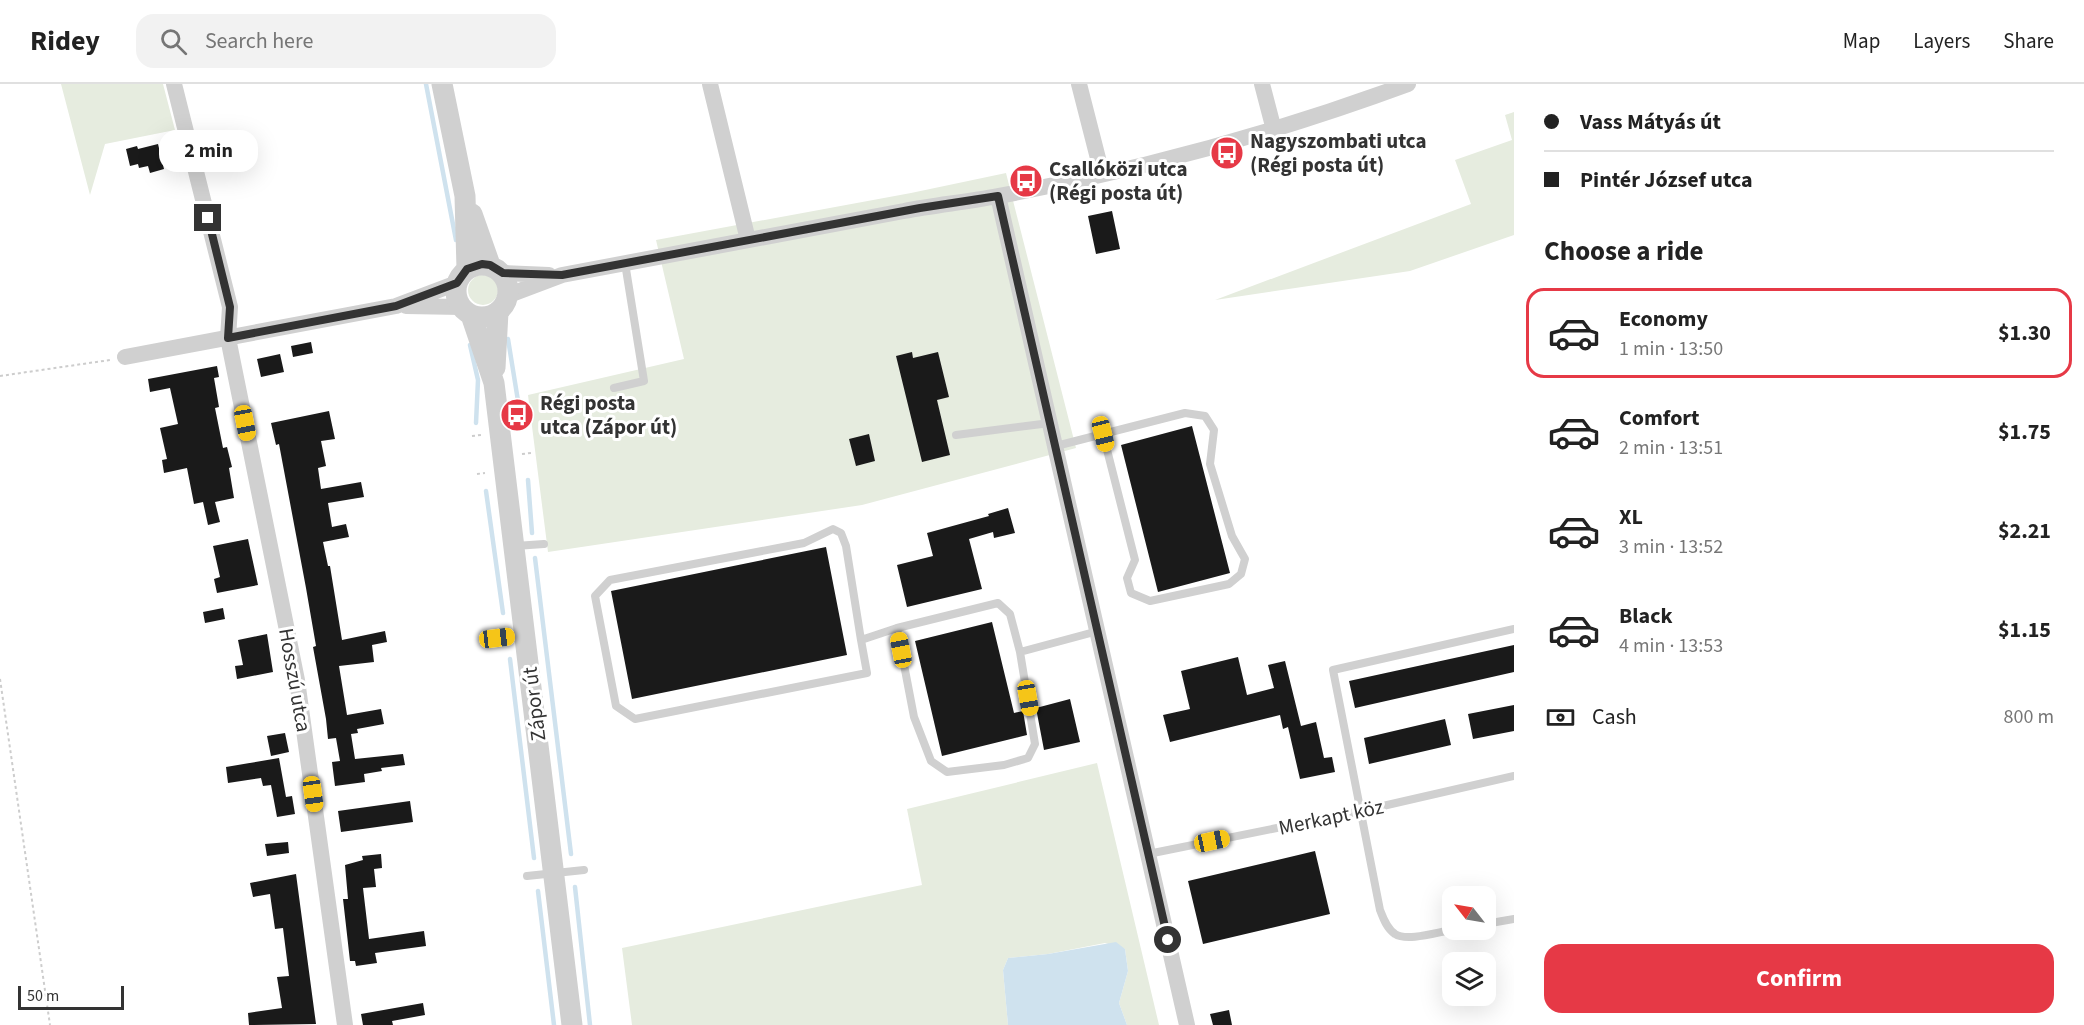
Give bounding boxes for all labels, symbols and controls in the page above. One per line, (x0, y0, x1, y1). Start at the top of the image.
search box (136, 14, 556, 68)
text: Ridey (30, 21, 100, 61)
icon: search (157, 25, 190, 58)
text: Search here (205, 25, 313, 57)
text: Map (1843, 26, 1880, 56)
text: Layers (1913, 26, 1970, 56)
text: Share (2003, 26, 2054, 56)
text: Vass Mátyás út (1580, 106, 1721, 138)
place label: Nagyszombati utca (Régi posta út) (1250, 126, 1426, 180)
callout: 2 min (158, 131, 258, 173)
bus stop icon: Nagyszombati utca (Régi posta út) (1209, 135, 1245, 171)
text: 2 min (184, 137, 233, 165)
place label: Csallóközi utca (Régi posta út) (1049, 154, 1187, 208)
bus stop icon: Csallóközi utca (Régi posta út) (1008, 163, 1044, 199)
text: Pintér József utca (1580, 164, 1753, 196)
route end (194, 204, 221, 231)
text: Choose a ride (1544, 232, 1704, 271)
text: Economy (1619, 303, 1708, 335)
icon: car (1547, 306, 1601, 360)
text: $1.30 (1998, 317, 2051, 349)
text: 1 min · 13:50 (1619, 335, 1723, 363)
place label: Régi posta utca (Zápor út) (540, 388, 677, 442)
bus stop icon: Régi posta utca (Zápor út) (499, 397, 535, 433)
text: Comfort (1619, 402, 1700, 434)
car (233, 404, 257, 442)
icon: car (1547, 405, 1601, 459)
car (1090, 414, 1116, 454)
text: $1.75 (1998, 416, 2051, 448)
text: 2 min · 13:51 (1619, 434, 1723, 462)
text: XL (1619, 501, 1643, 533)
icon: car (1547, 504, 1601, 558)
text: $2.21 (1998, 515, 2051, 547)
text: 3 min · 13:52 (1619, 533, 1723, 561)
text: Black (1619, 600, 1673, 632)
icon: car (1547, 603, 1601, 657)
text: $1.15 (1998, 614, 2051, 646)
street label: Hosszú utca (271, 626, 319, 734)
car (478, 627, 516, 649)
car (889, 631, 913, 669)
text: 4 min · 13:53 (1619, 632, 1723, 660)
street label: Zápor út (515, 665, 553, 743)
car (1016, 679, 1040, 717)
icon: cash (1544, 701, 1577, 734)
text: Cash (1592, 701, 1637, 733)
text: 800 m (2004, 703, 2054, 731)
car (302, 775, 324, 813)
street label: Merkapt köz (1276, 791, 1386, 843)
car (1193, 828, 1231, 854)
north arrow (1442, 886, 1496, 940)
map controls (1442, 886, 1496, 1006)
route start (1154, 926, 1181, 953)
button: Confirm (1544, 944, 2054, 1013)
button: layers (1442, 952, 1496, 1006)
scale bar (18, 983, 124, 1010)
text: 50 m (27, 985, 59, 1007)

